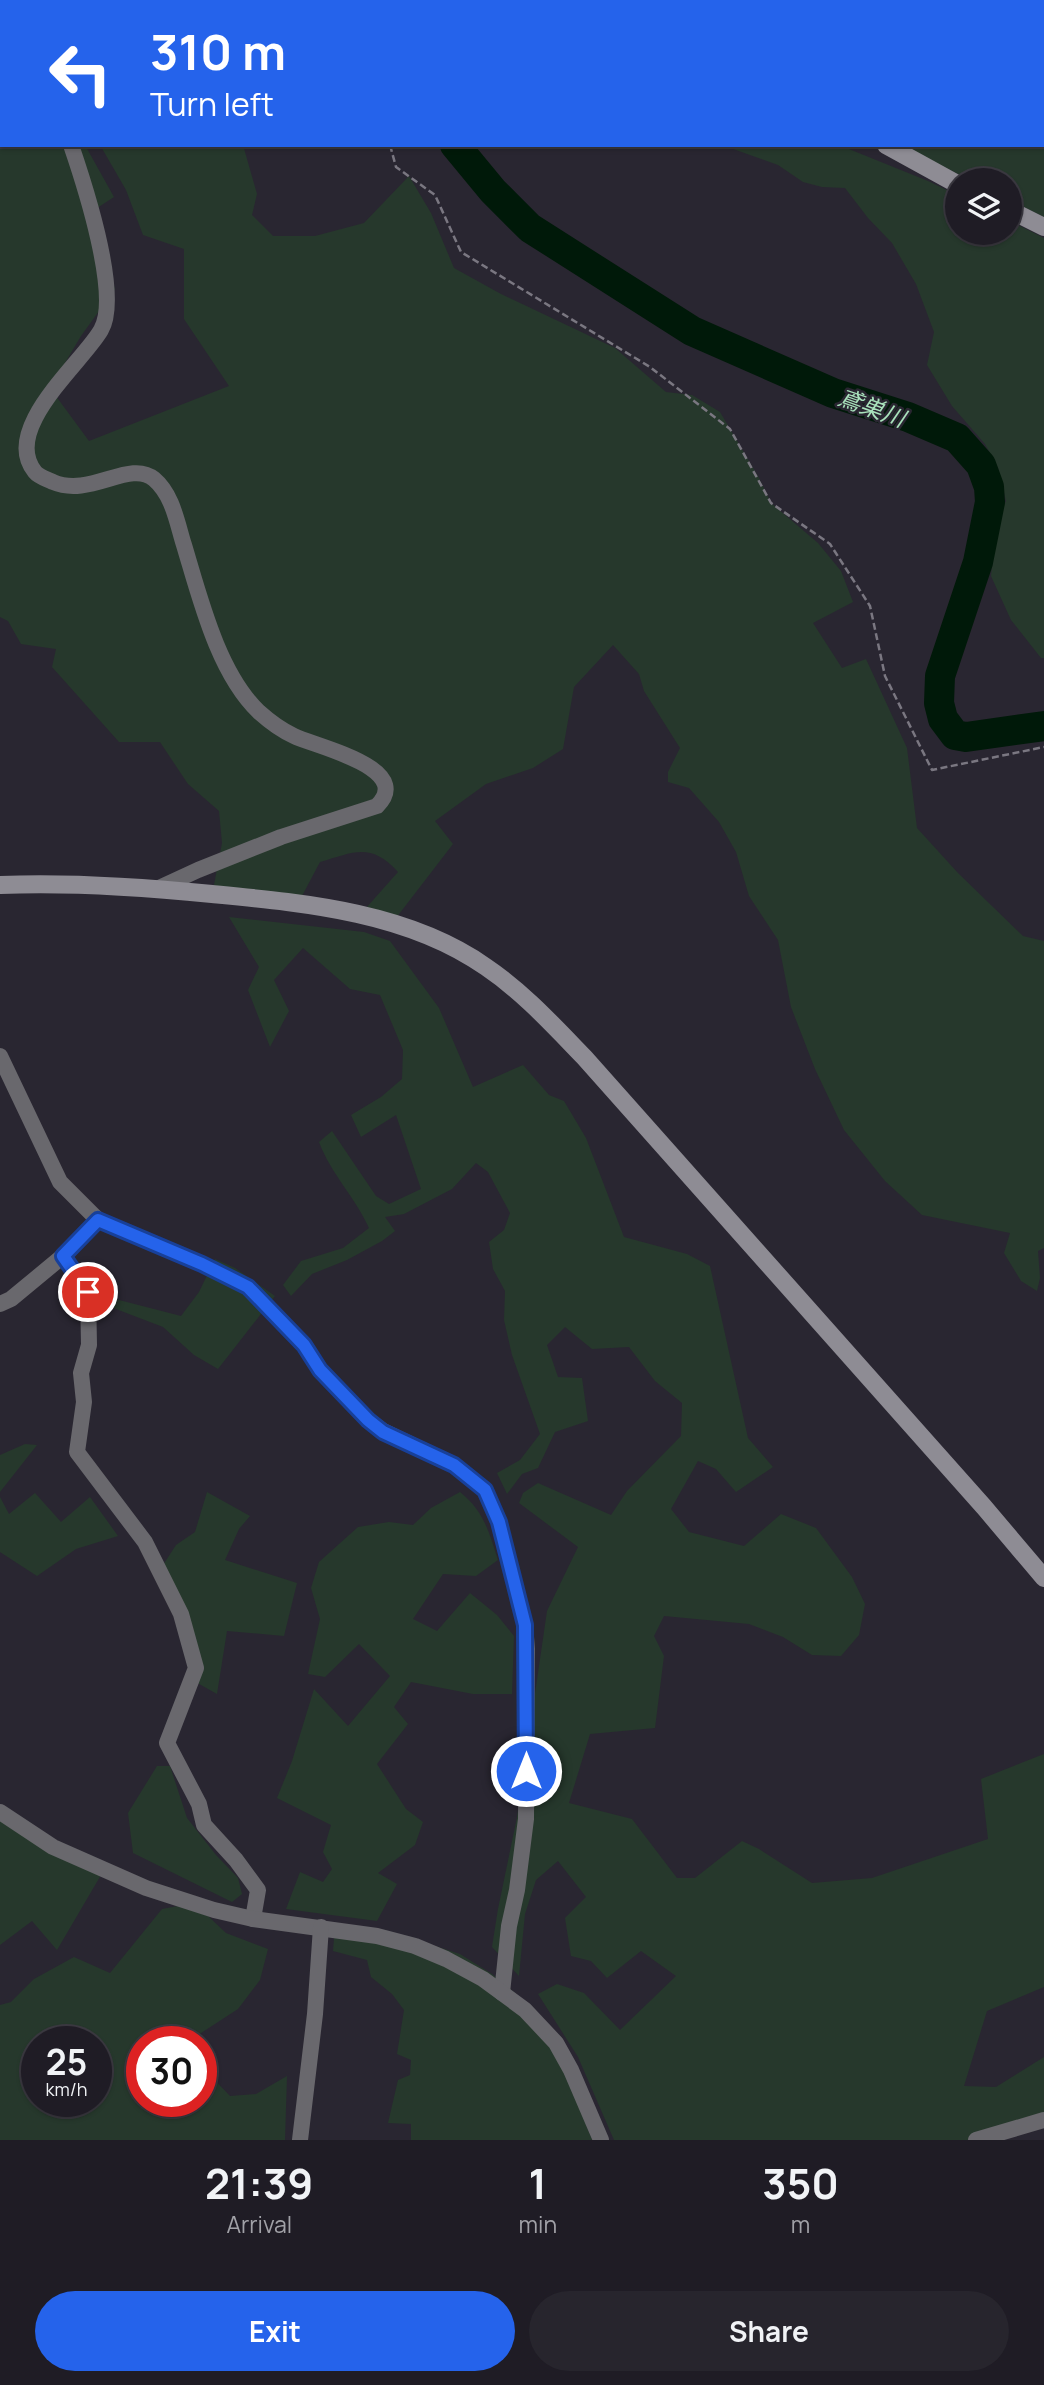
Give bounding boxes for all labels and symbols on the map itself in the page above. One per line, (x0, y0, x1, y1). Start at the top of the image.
water label: 鳶巣川 (834, 380, 913, 435)
pin (58, 1262, 118, 1322)
position arrow (489, 1734, 563, 1808)
speed limit sign: 30 (126, 2026, 217, 2117)

